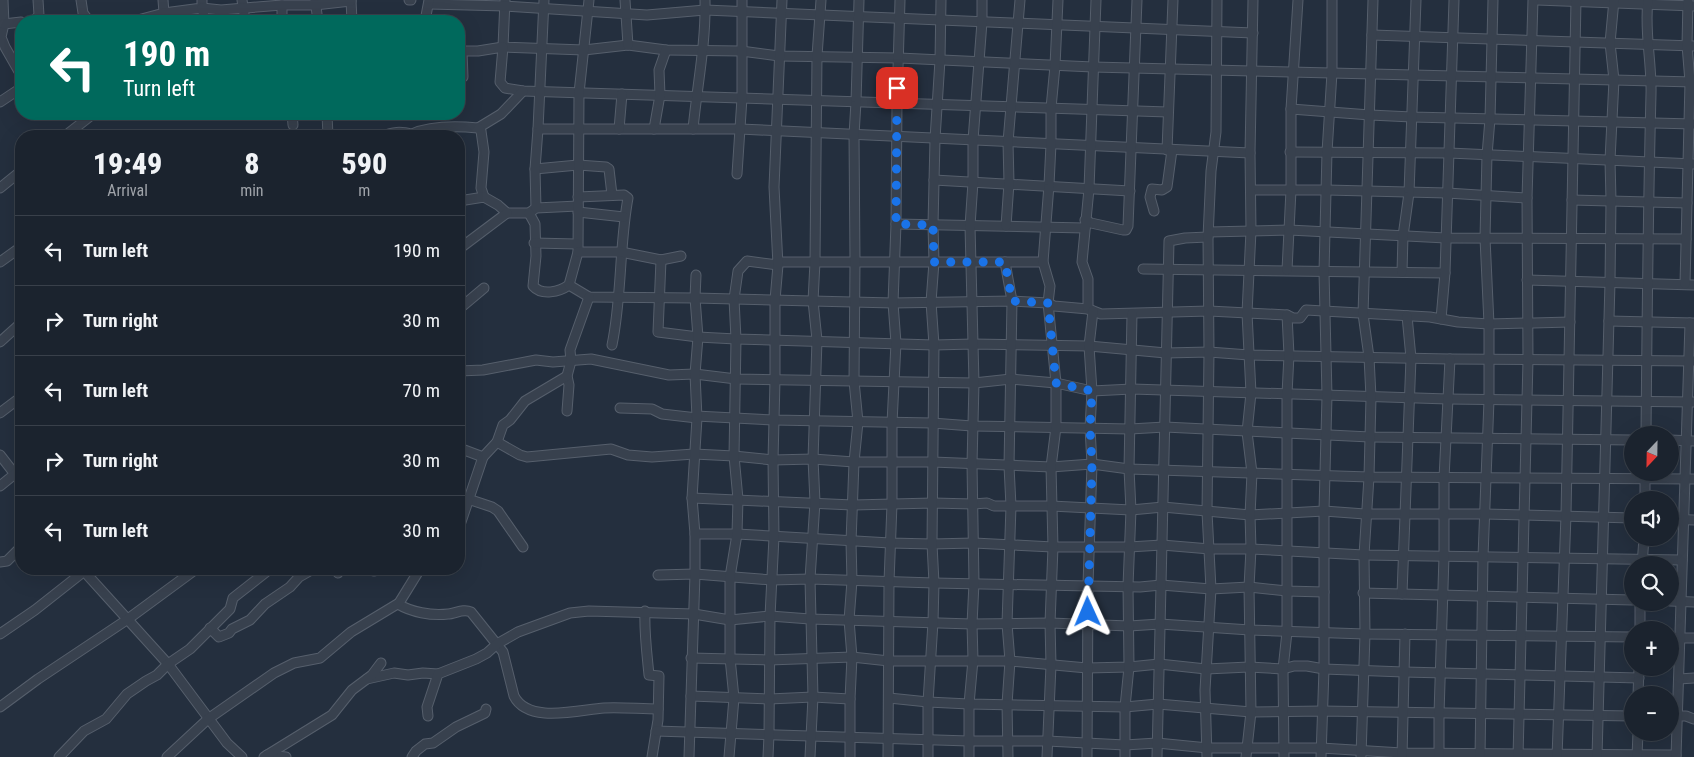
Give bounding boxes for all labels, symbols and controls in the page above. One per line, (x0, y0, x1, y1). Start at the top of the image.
text: 190 m (123, 34, 210, 75)
icon: left (40, 35, 105, 100)
pin (876, 67, 918, 109)
icon: arrive (883, 74, 911, 102)
text: Turn left (123, 76, 195, 101)
text: 19:49 (93, 146, 162, 181)
text: 8 (244, 146, 259, 181)
text: 590 (341, 146, 387, 181)
text: Arrival (107, 181, 148, 200)
text: min (240, 181, 264, 200)
text: m (358, 181, 370, 200)
icon: left (40, 237, 68, 265)
text: Turn left (83, 239, 148, 262)
text: 190 m (393, 239, 440, 262)
icon: right (40, 307, 68, 335)
text: Turn right (83, 309, 158, 332)
text: 30 m (403, 309, 440, 332)
icon: left (40, 377, 68, 405)
text: Turn left (83, 379, 148, 402)
text: 70 m (403, 379, 440, 402)
north arrow (1624, 426, 1679, 481)
map controls (1624, 426, 1679, 741)
icon: right (40, 447, 68, 475)
text: Turn right (83, 449, 158, 472)
text: 30 m (403, 449, 440, 472)
button: sound (1624, 491, 1679, 546)
icon: left (40, 517, 68, 545)
text: Turn left (83, 519, 148, 542)
text: 30 m (403, 519, 440, 542)
button: search (1624, 556, 1679, 611)
position arrow (1061, 585, 1113, 637)
button: + (1624, 621, 1679, 676)
button: − (1624, 686, 1679, 741)

